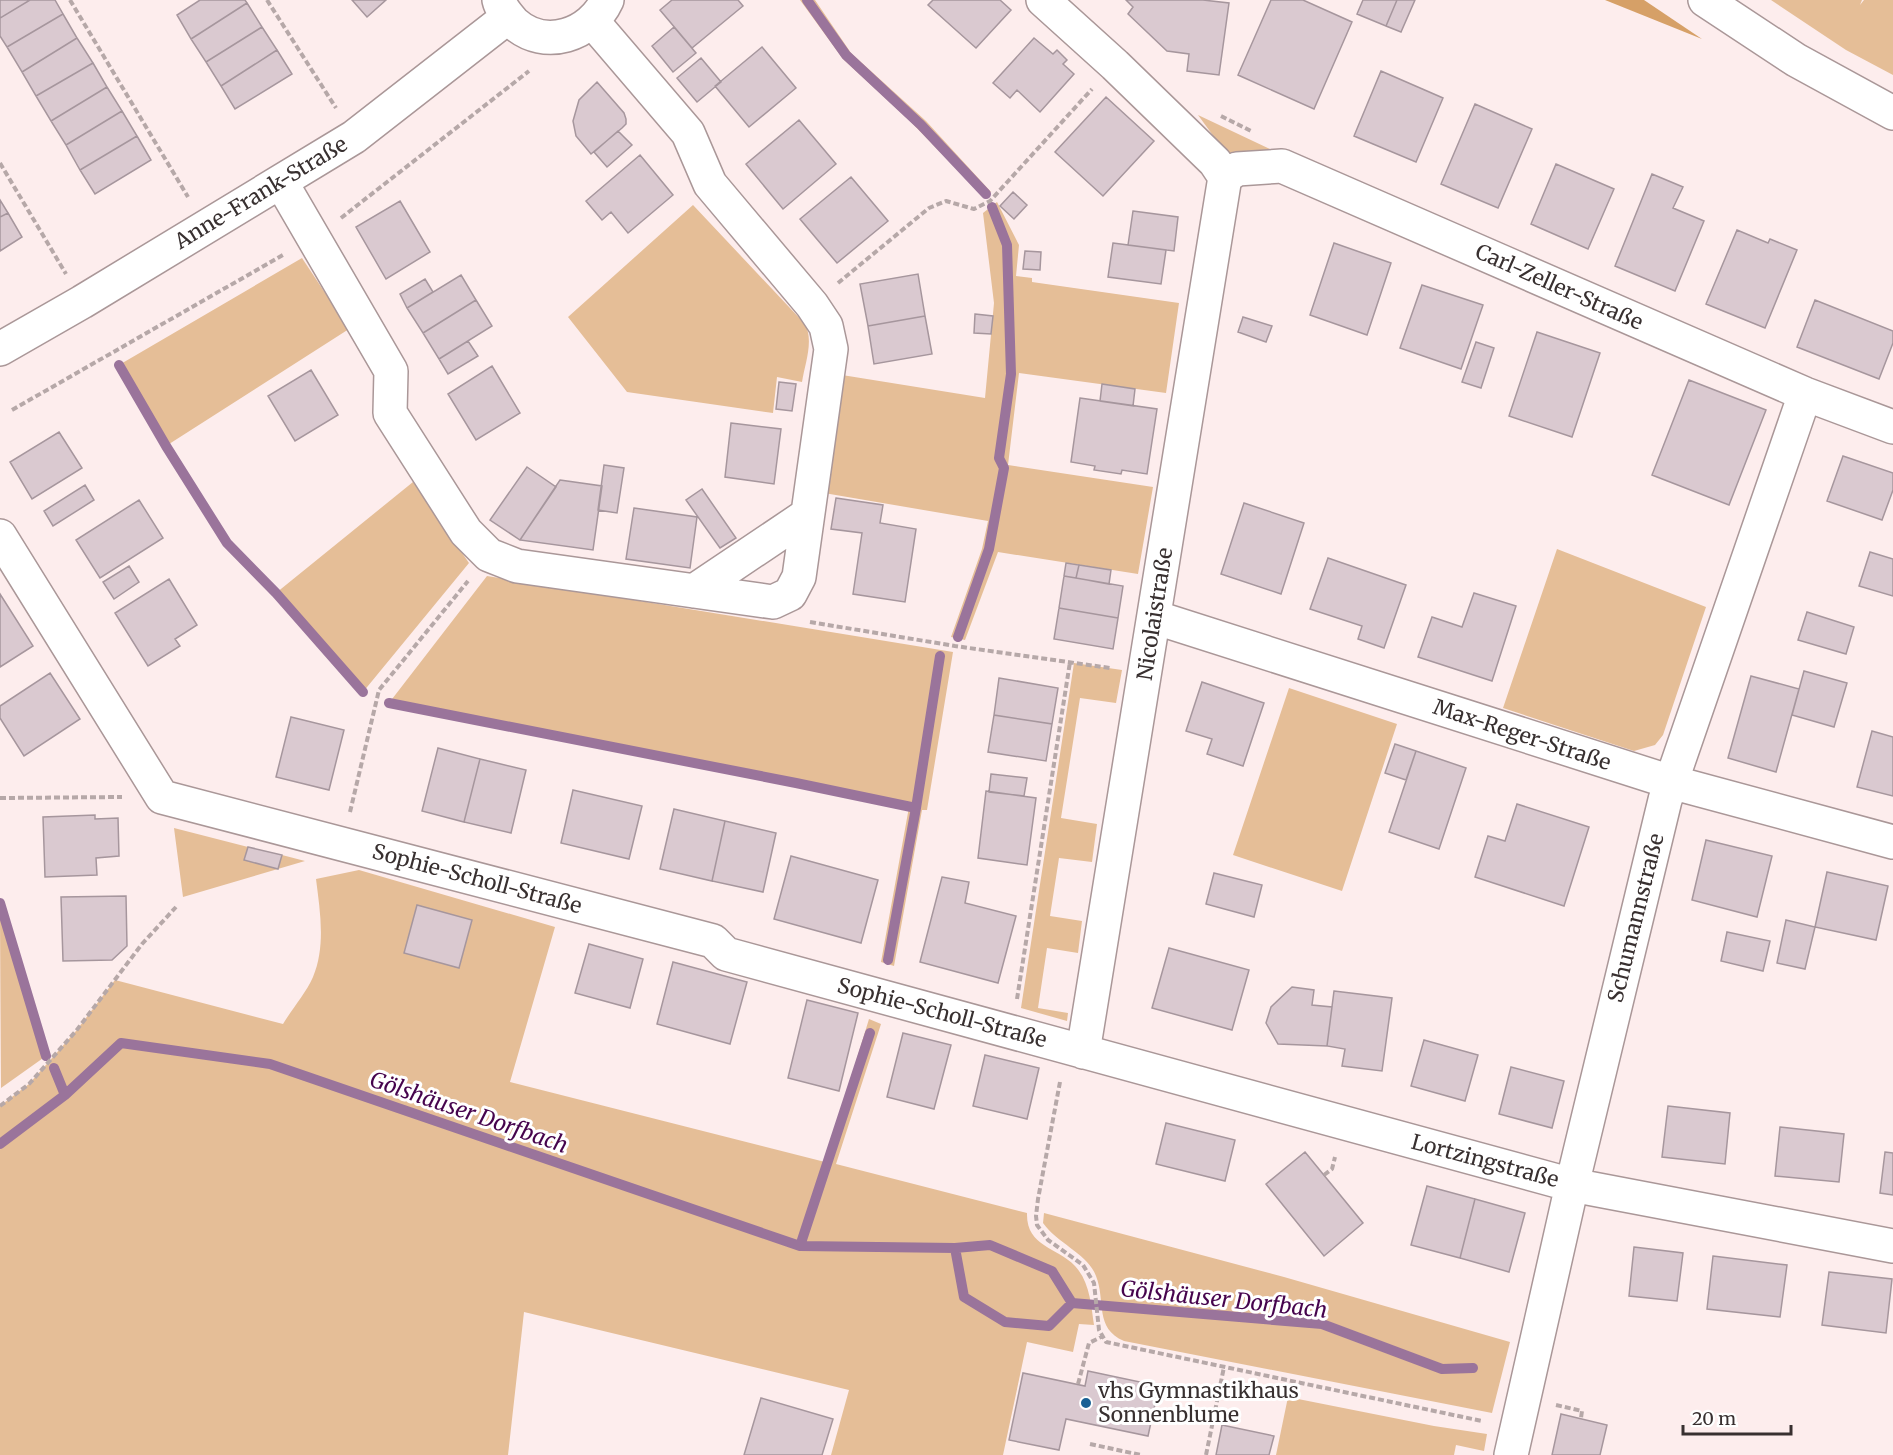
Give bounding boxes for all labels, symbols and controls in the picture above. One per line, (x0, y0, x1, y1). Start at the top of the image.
street label: Anne-Frank-Straße (169, 130, 352, 255)
street label: Carl-Zeller-Straße (1471, 237, 1647, 336)
street label: Nicolaistraße (1131, 546, 1178, 682)
street label: Max-Reger-Straße (1430, 693, 1614, 776)
street label: Schumannstraße (1601, 830, 1670, 1005)
street label: Sophie-Scholl-Straße (370, 838, 585, 919)
street label: Sophie-Scholl-Straße (835, 972, 1050, 1053)
water label: Gölshäuser Dorfbach (366, 1065, 572, 1159)
street label: Lortzingstraße (1408, 1128, 1562, 1193)
water label: Gölshäuser Dorfbach (1119, 1274, 1329, 1324)
place label: vhs Gymnastikhaus Sonnenblume (1097, 1377, 1299, 1428)
marker: vhs Gymnastikhaus Sonnenblume (1079, 1396, 1093, 1410)
scale bar (1683, 1398, 1791, 1436)
text: 20 m (1692, 1407, 1736, 1430)

